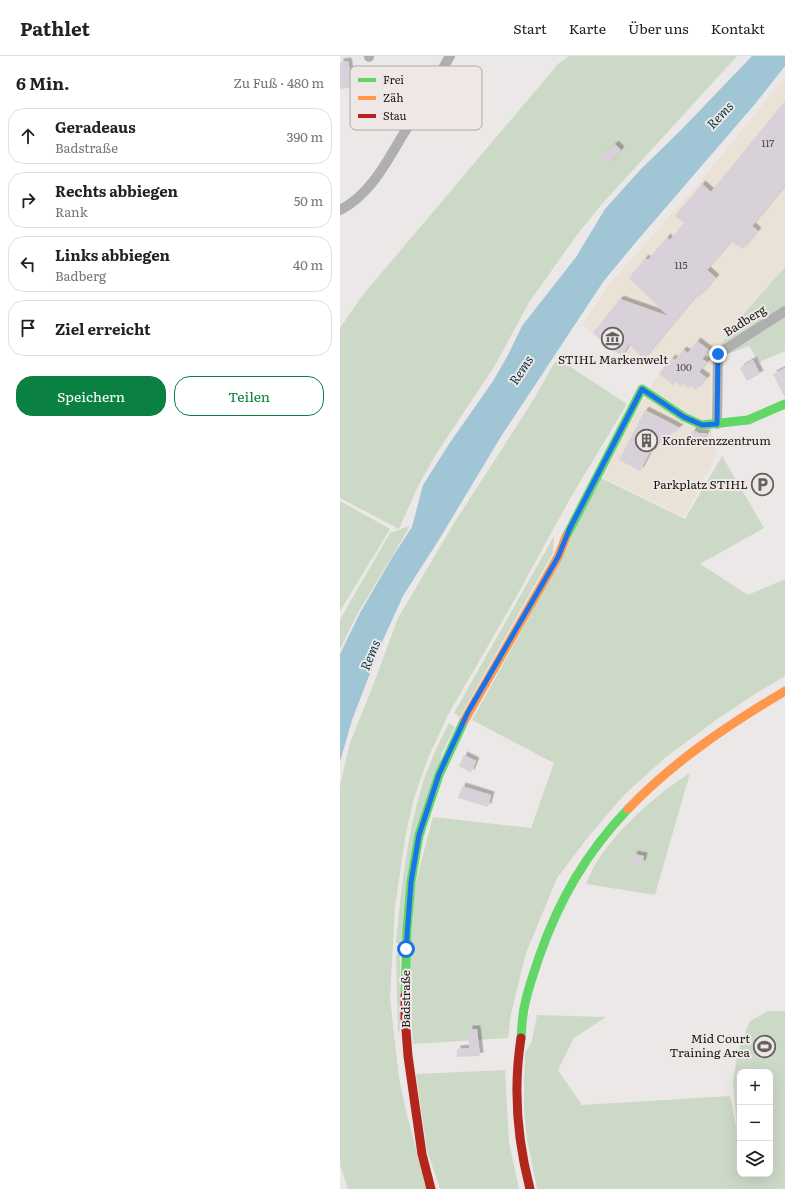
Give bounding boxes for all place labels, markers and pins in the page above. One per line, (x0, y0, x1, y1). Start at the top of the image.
museum icon: STIHL Markenwelt (600, 326, 626, 352)
place label: STIHL Markenwelt (558, 350, 668, 368)
building icon: Konferenzzentrum (633, 428, 659, 454)
place label: Konferenzzentrum (662, 431, 771, 449)
parking icon: Parkplatz STIHL (750, 472, 776, 498)
place label: Parkplatz STIHL (653, 475, 748, 493)
place label: Mid Court Training Area (669, 1029, 751, 1061)
sports icon: Mid Court Training Area (752, 1033, 778, 1059)

